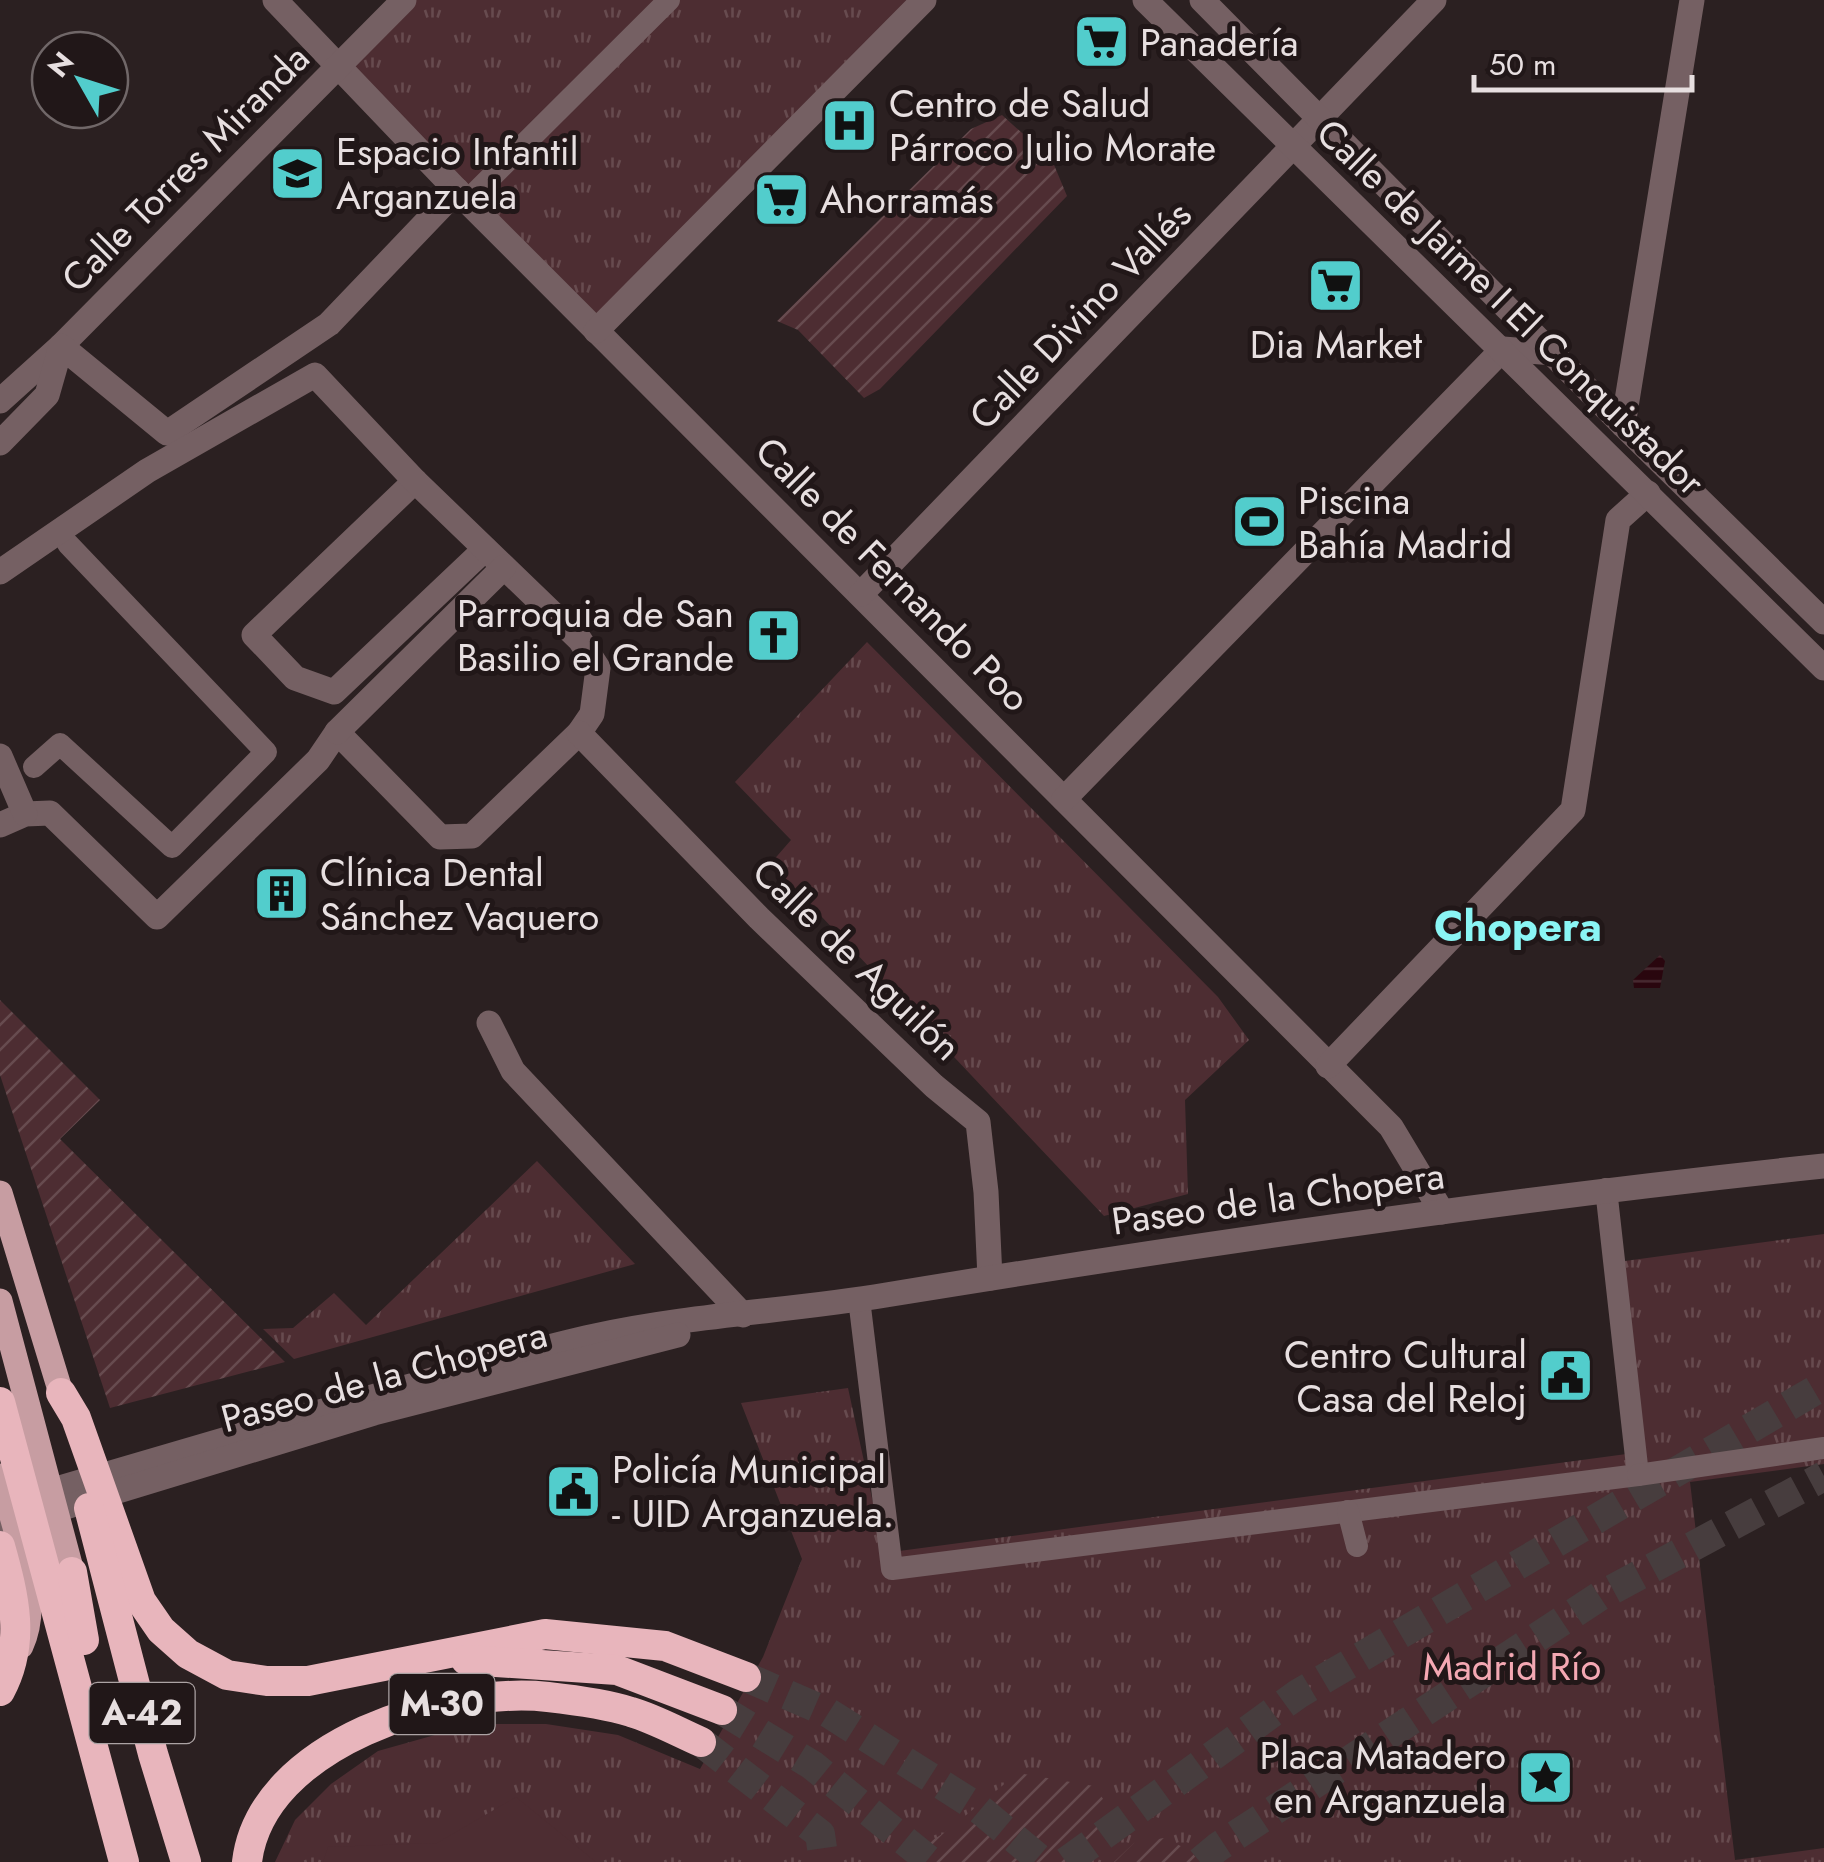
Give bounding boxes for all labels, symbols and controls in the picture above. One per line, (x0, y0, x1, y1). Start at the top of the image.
supermarket icon: Panadería (1071, 12, 1131, 72)
place label: Panadería (1140, 15, 1299, 70)
north arrow (30, 30, 130, 130)
scale bar (1474, 30, 1692, 92)
street label: Calle Torres Miranda (49, 32, 321, 304)
text: N (38, 43, 84, 86)
text: 50 m (1489, 43, 1556, 86)
place label: Centro de Salud Párroco Julio Morate (889, 76, 1216, 175)
hospital icon: Centro de Salud Párroco Julio Morate (820, 95, 880, 155)
street label: Calle de Jaime I El Conquistador (1304, 106, 1718, 508)
place label: Espacio Infantil Arganzuela (336, 124, 578, 223)
school or university icon: Espacio Infantil Arganzuela (267, 143, 327, 203)
supermarket icon: Ahorramás (751, 169, 811, 229)
place label: Ahorramás (820, 172, 994, 227)
street label: Calle Divino Vallés (956, 188, 1204, 442)
supermarket icon: Dia Market (1306, 256, 1366, 316)
place label: Dia Market (1250, 317, 1422, 372)
street label: Calle de Fernando Poo (743, 424, 1043, 724)
place label: Piscina Bahía Madrid (1298, 473, 1512, 572)
sports icon: Piscina Bahía Madrid (1229, 492, 1289, 552)
place label: Parroquia de San Basilio el Grande (457, 586, 734, 685)
church icon: Parroquia de San Basilio el Grande (743, 605, 803, 665)
place label: Clínica Dental Sánchez Vaquero (320, 845, 599, 944)
street label: Calle de Aguilón (740, 845, 974, 1073)
building icon: Clínica Dental Sánchez Vaquero (251, 864, 311, 924)
district label: Chopera (1434, 896, 1602, 957)
street label: Paseo de la Chopera (1108, 1147, 1448, 1249)
street label: Paseo de la Chopera (215, 1306, 553, 1446)
place label: Centro Cultural Casa del Reloj (1284, 1327, 1527, 1426)
public building icon: Centro Cultural Casa del Reloj (1536, 1346, 1596, 1406)
place label: Policía Municipal - UID Arganzuela. (612, 1442, 894, 1541)
public building icon: Policía Municipal - UID Arganzuela. (543, 1461, 603, 1521)
park label: Madrid Río (1423, 1639, 1601, 1694)
road number: M-30 (390, 1674, 494, 1734)
road number: A-42 (90, 1683, 194, 1743)
place label: Placa Matadero en Arganzuela (1259, 1728, 1506, 1827)
place icon: Placa Matadero en Arganzuela (1515, 1747, 1575, 1807)

